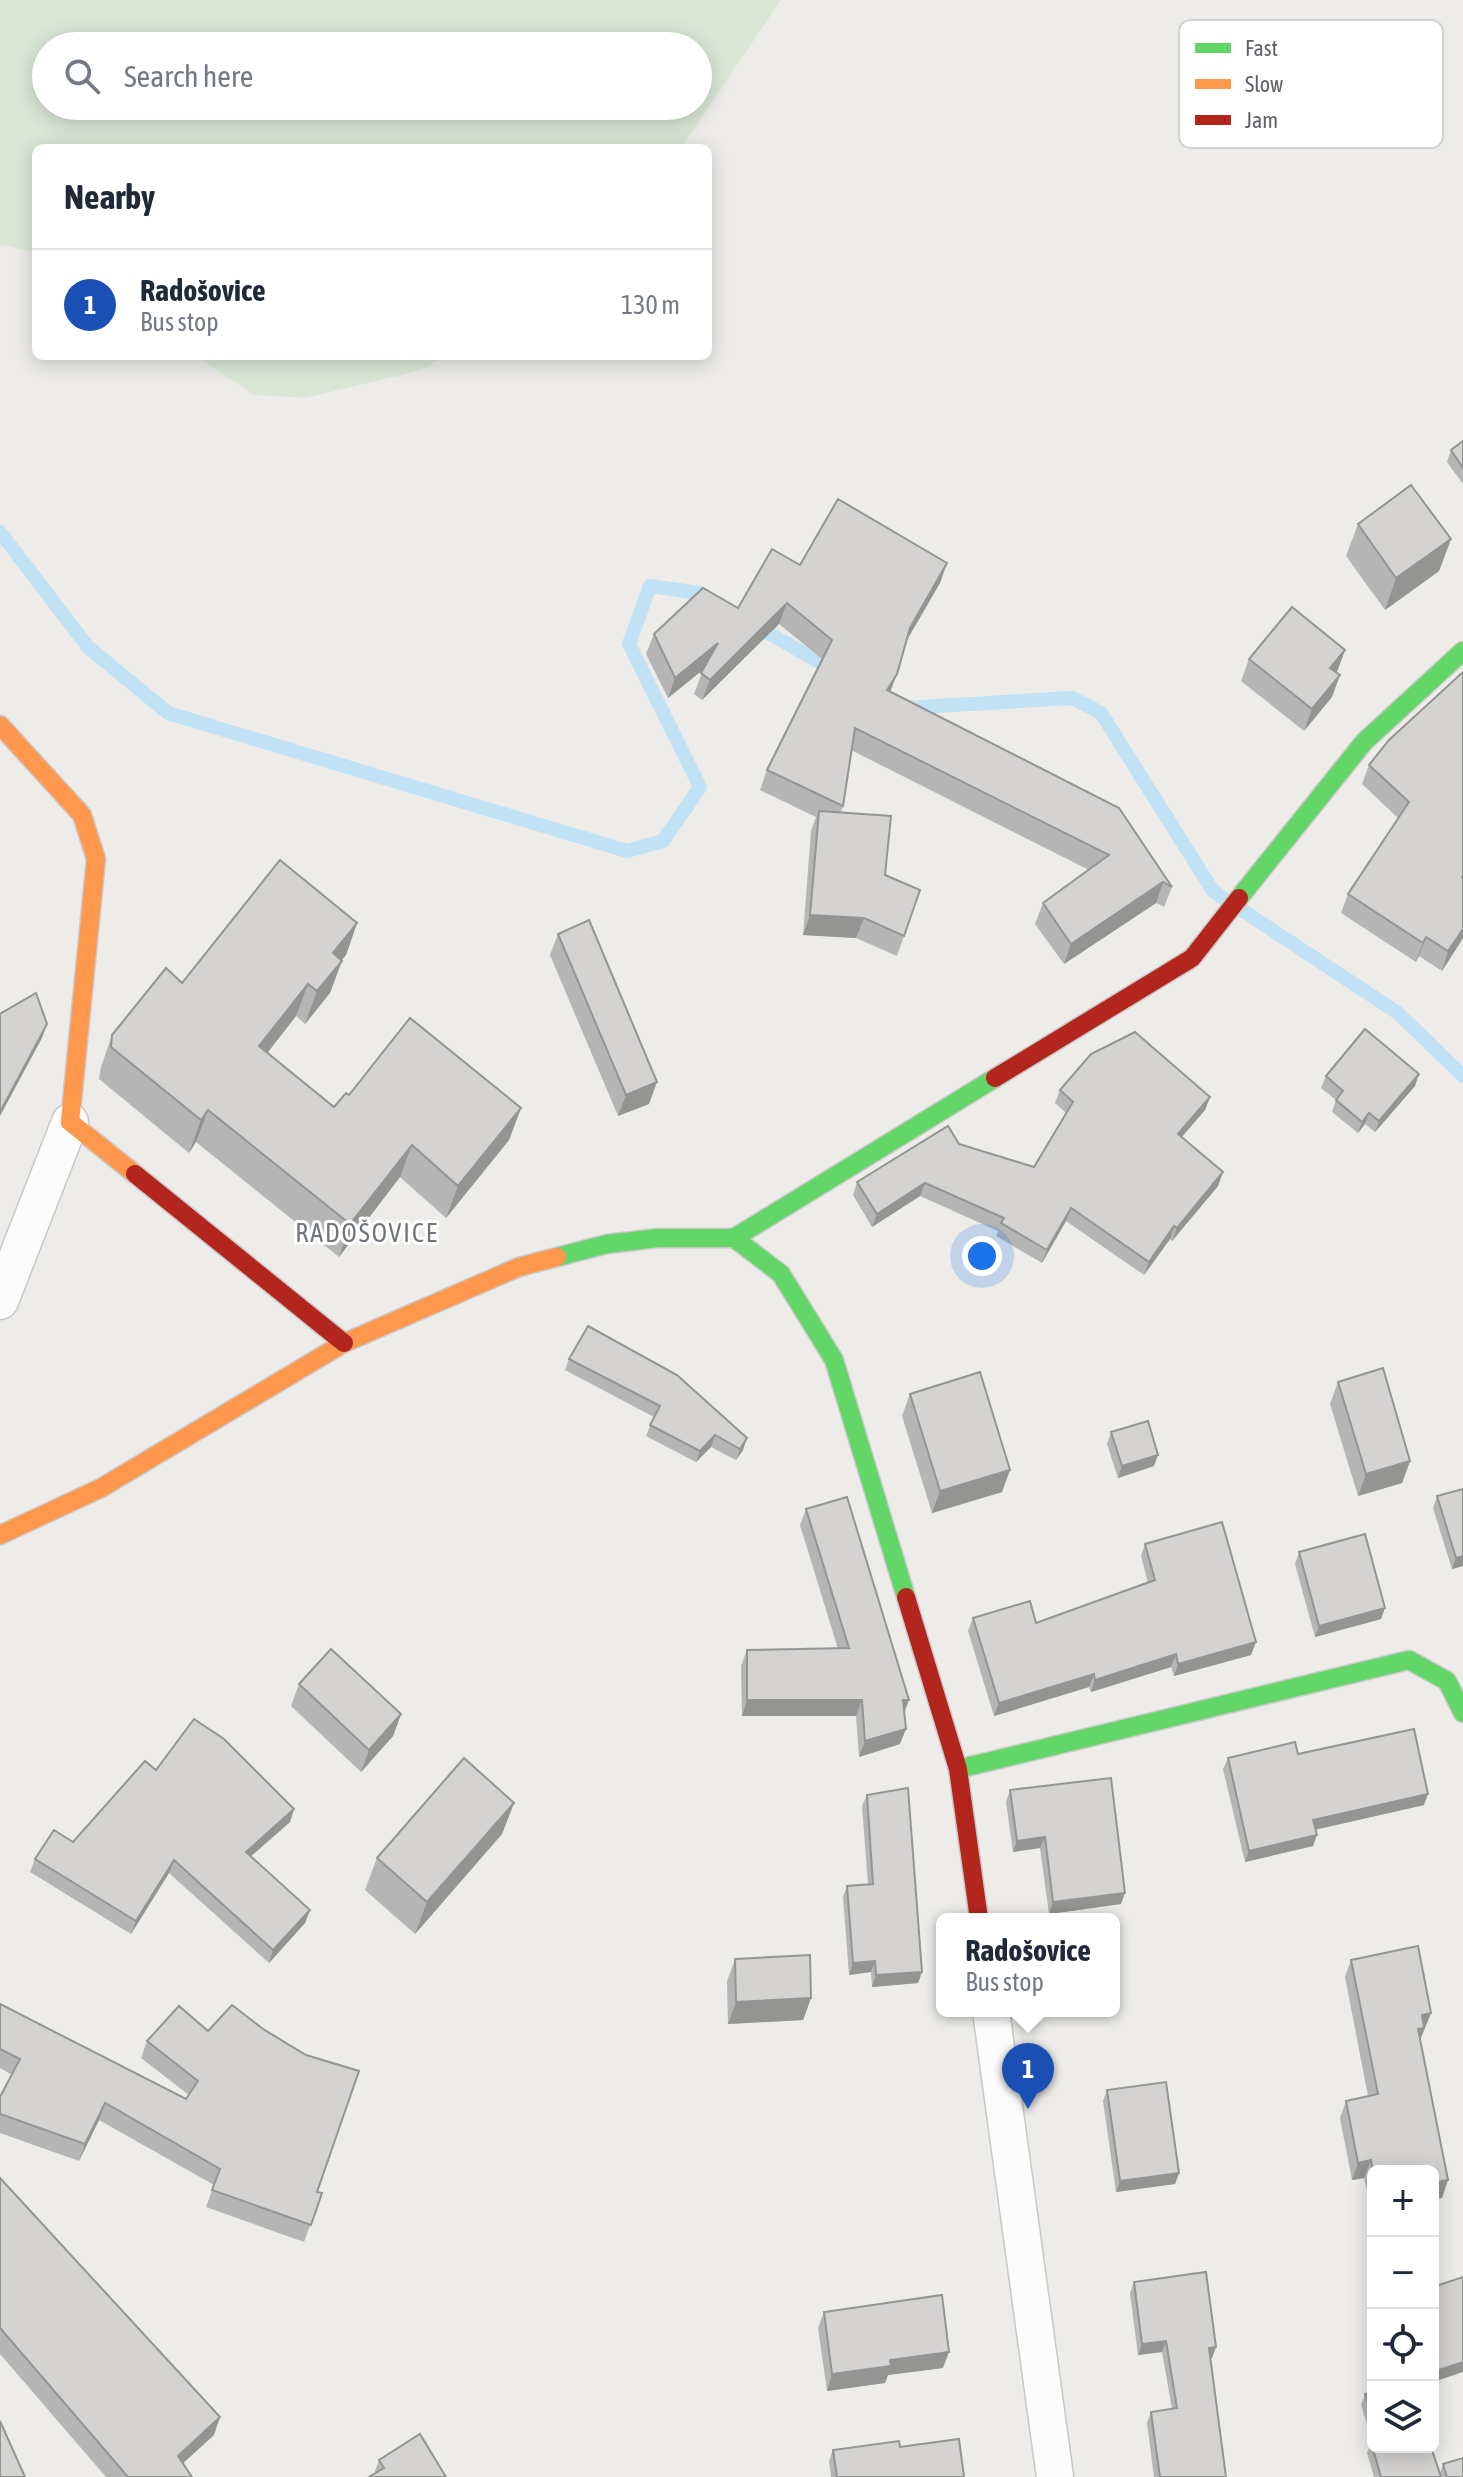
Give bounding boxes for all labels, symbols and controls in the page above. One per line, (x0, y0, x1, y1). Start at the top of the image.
legend (1179, 20, 1443, 148)
search box (32, 32, 712, 120)
text: Fast (1245, 35, 1278, 61)
icon: search (60, 54, 104, 98)
text: Search here (124, 59, 253, 93)
text: Slow (1245, 71, 1283, 97)
text: Jam (1245, 107, 1278, 133)
text: Nearby (64, 177, 155, 216)
text: Radošovice (140, 273, 266, 307)
text: 1 (84, 290, 96, 320)
text: 130 m (621, 290, 680, 320)
text: Bus stop (140, 307, 219, 337)
district label: RADOŠOVICE (295, 1218, 439, 1248)
your location (962, 1236, 1002, 1276)
popup (936, 1913, 1120, 2017)
text: Radošovice (965, 1933, 1091, 1967)
text: Bus stop (965, 1967, 1044, 1997)
pin: 1 (1002, 2043, 1054, 2109)
map controls (1367, 2165, 1439, 2453)
button: + (1367, 2165, 1439, 2237)
button: − (1367, 2237, 1439, 2309)
button: locate (1367, 2309, 1439, 2381)
button: layers (1367, 2381, 1439, 2453)

